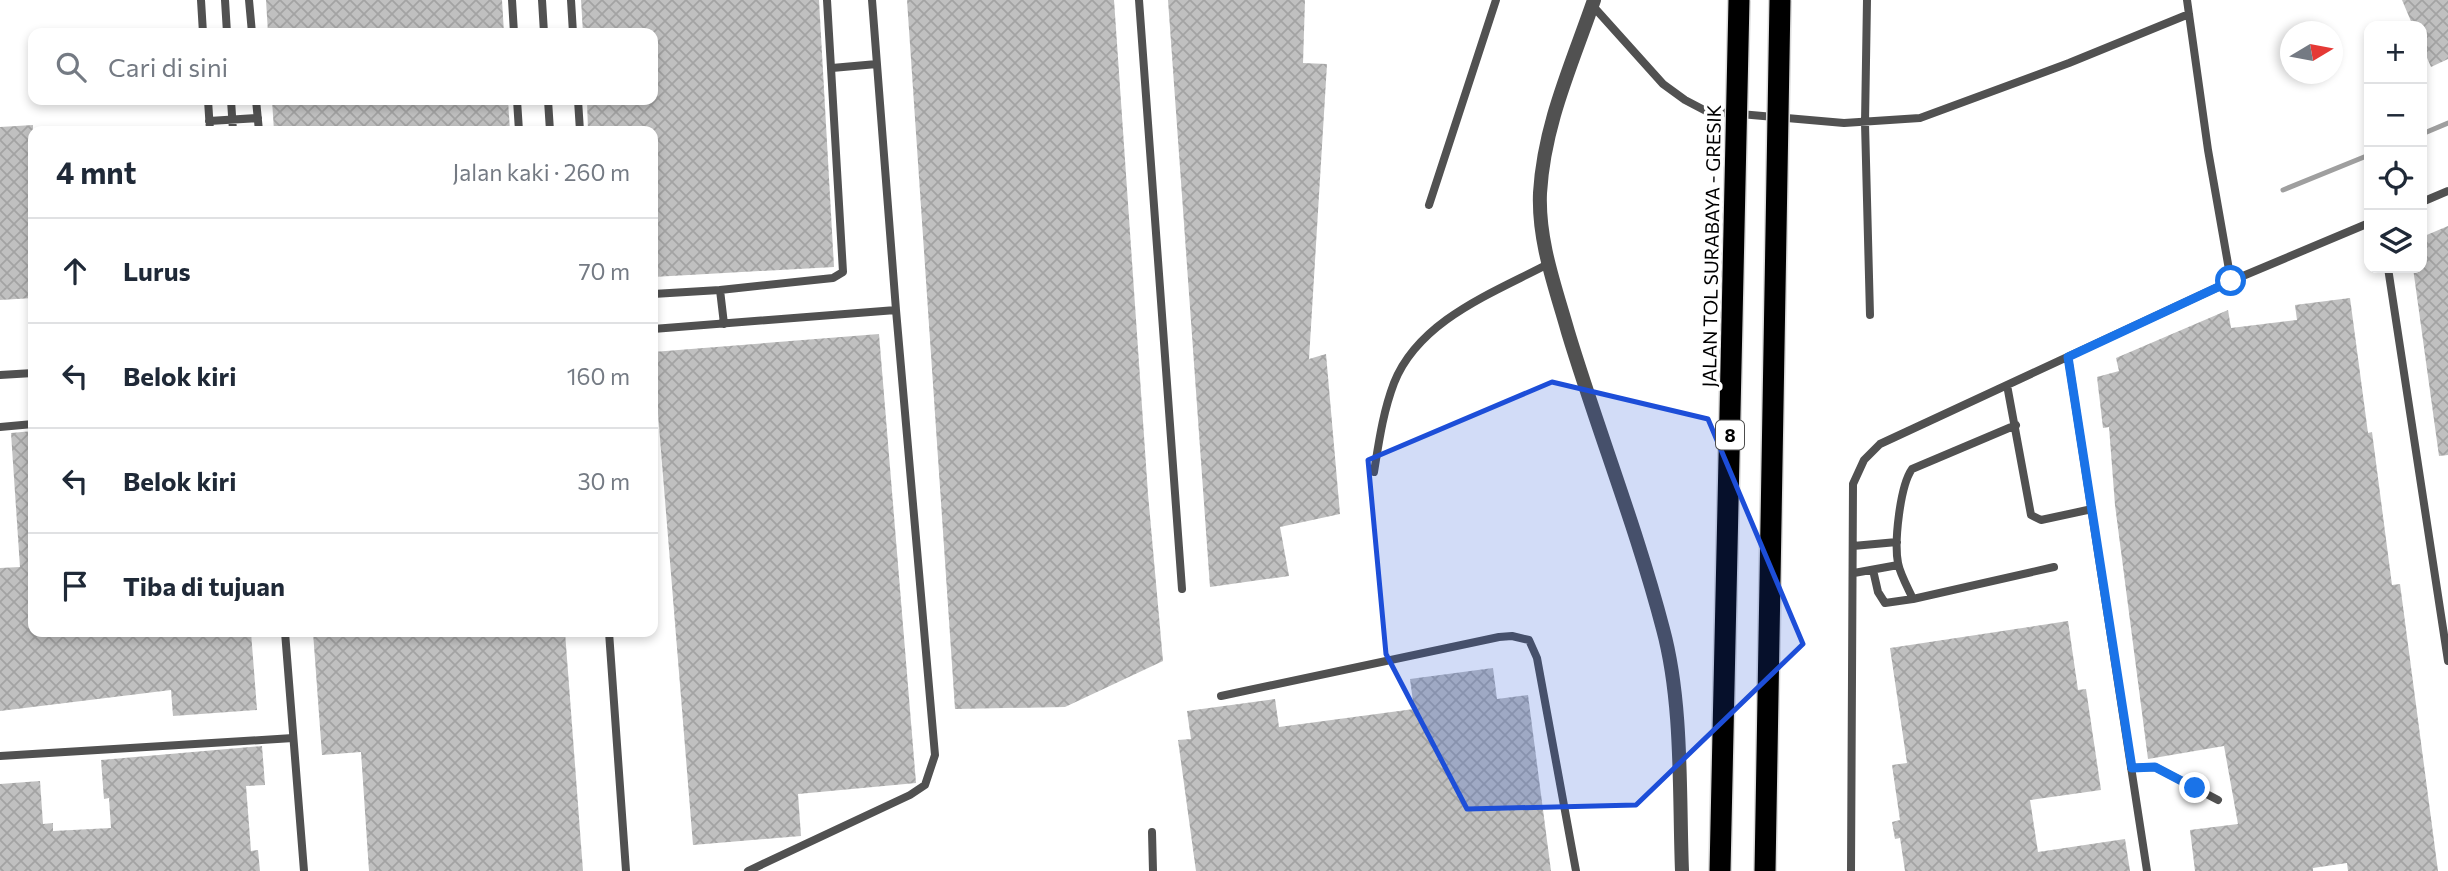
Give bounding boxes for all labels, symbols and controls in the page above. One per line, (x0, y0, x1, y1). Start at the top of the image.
north arrow (2280, 21, 2343, 84)
map controls (2364, 21, 2427, 273)
button: + (2364, 21, 2427, 84)
search box (28, 28, 658, 105)
icon: search (52, 48, 90, 86)
text: Cari di sini (108, 51, 228, 82)
button: − (2364, 84, 2427, 147)
street label: JALAN TOL SURABAYA - GRESIK (1697, 104, 1725, 388)
button: locate (2364, 147, 2427, 210)
text: 4 mnt (56, 153, 136, 190)
text: Jalan kaki · 260 m (453, 158, 630, 186)
button: layers (2364, 210, 2427, 273)
icon: ahead (56, 252, 94, 290)
text: Lurus (123, 255, 191, 286)
text: 70 m (578, 257, 630, 285)
route start (2215, 265, 2246, 296)
icon: left (56, 357, 94, 395)
text: Belok kiri (123, 360, 237, 391)
text: 160 m (567, 362, 630, 390)
road number: 8 (1716, 421, 1744, 450)
icon: left (56, 462, 94, 500)
text: Belok kiri (123, 465, 237, 496)
text: 30 m (577, 467, 630, 495)
icon: arrive (56, 567, 94, 605)
text: Tiba di tujuan (123, 570, 285, 601)
route end (2179, 772, 2210, 803)

